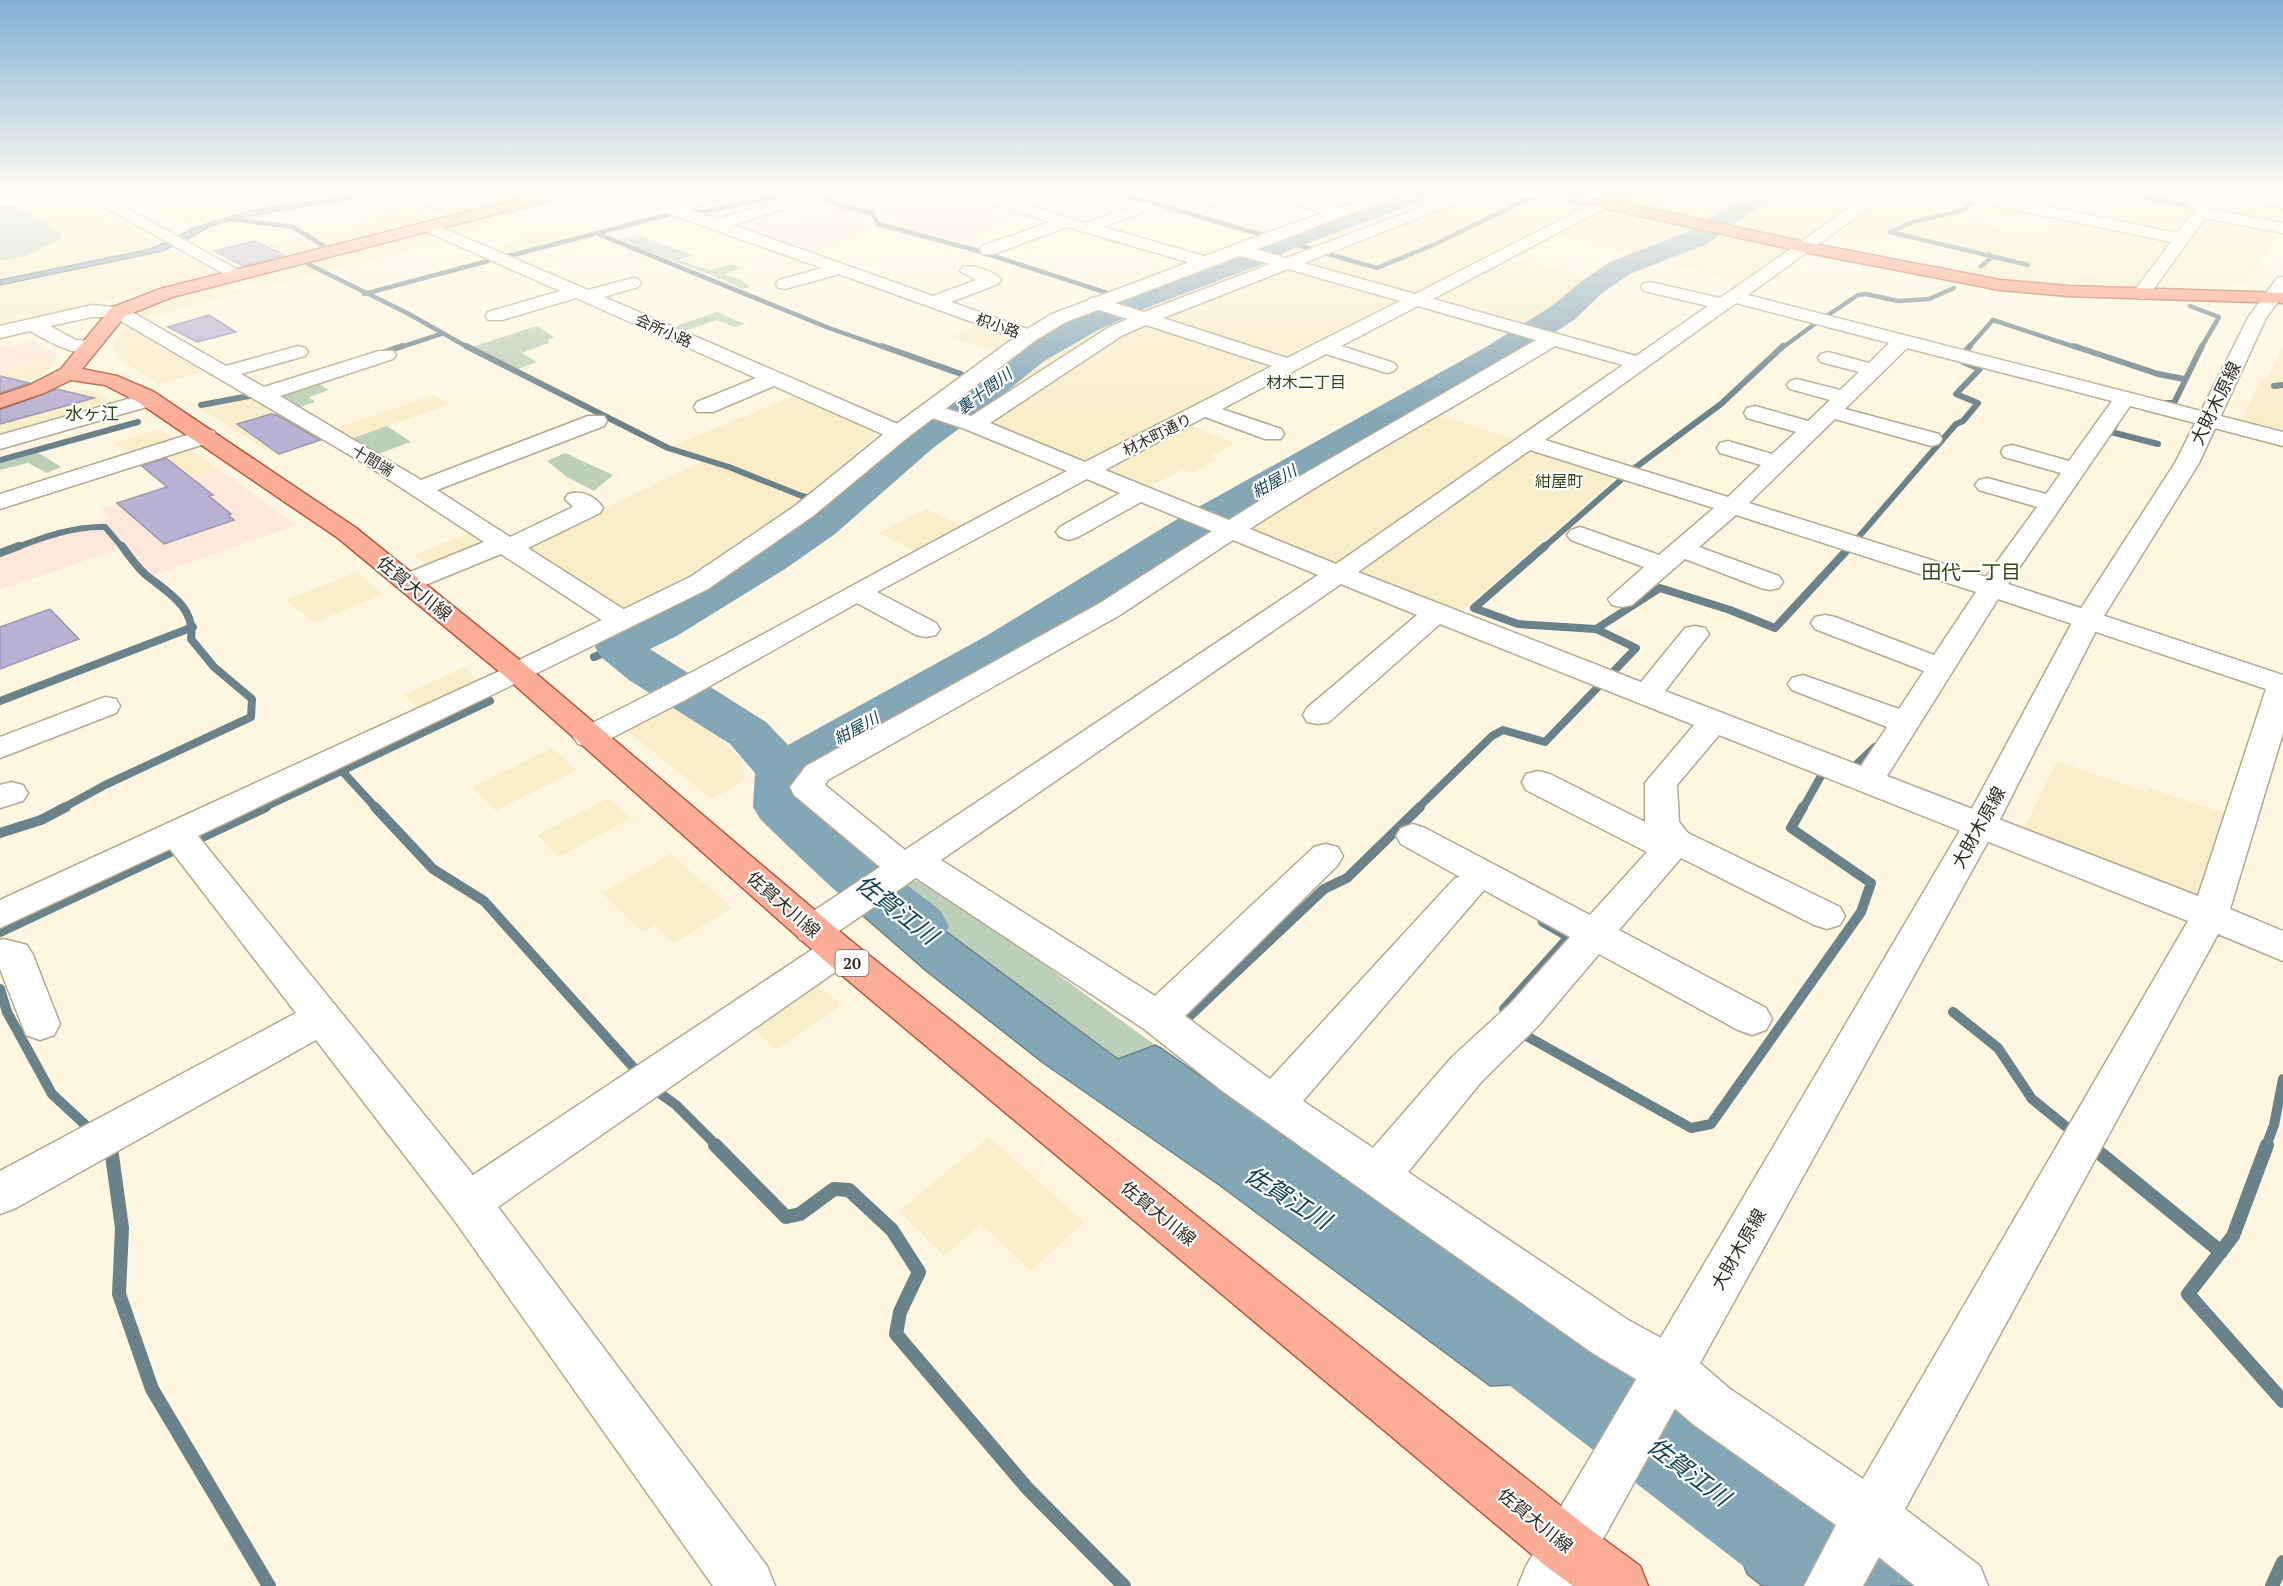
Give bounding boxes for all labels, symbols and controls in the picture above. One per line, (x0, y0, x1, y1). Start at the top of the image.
street label: 枳小路 (973, 308, 1023, 342)
street label: 会所小路 (633, 309, 695, 351)
street label: 大財木原線 (2184, 357, 2246, 449)
water label: 裏十間川 (952, 362, 1018, 419)
district label: 材木二丁目 (1266, 371, 1346, 393)
district label: 水ヶ江 (65, 401, 119, 425)
street label: 材木町通り (1119, 408, 1195, 460)
street label: 十間端 (349, 440, 397, 480)
water label: 紺屋川 (1248, 458, 1302, 503)
district label: 紺屋町 (1535, 470, 1583, 492)
street label: 佐賀大川線 (372, 550, 458, 626)
district label: 田代一丁目 (1921, 558, 2021, 585)
water label: 紺屋川 (830, 706, 884, 749)
street label: 大財木原線 (1946, 782, 2010, 872)
street label: 佐賀大川線 (742, 865, 826, 943)
water label: 佐賀江川 (849, 867, 947, 953)
road number: 20 (836, 950, 868, 976)
water label: 佐賀江川 (1239, 1158, 1340, 1238)
street label: 佐賀大川線 (1116, 1175, 1202, 1251)
street label: 大財木原線 (1705, 1204, 1771, 1294)
water label: 佐賀江川 (1641, 1429, 1739, 1514)
street label: 佐賀大川線 (1493, 1482, 1579, 1558)

